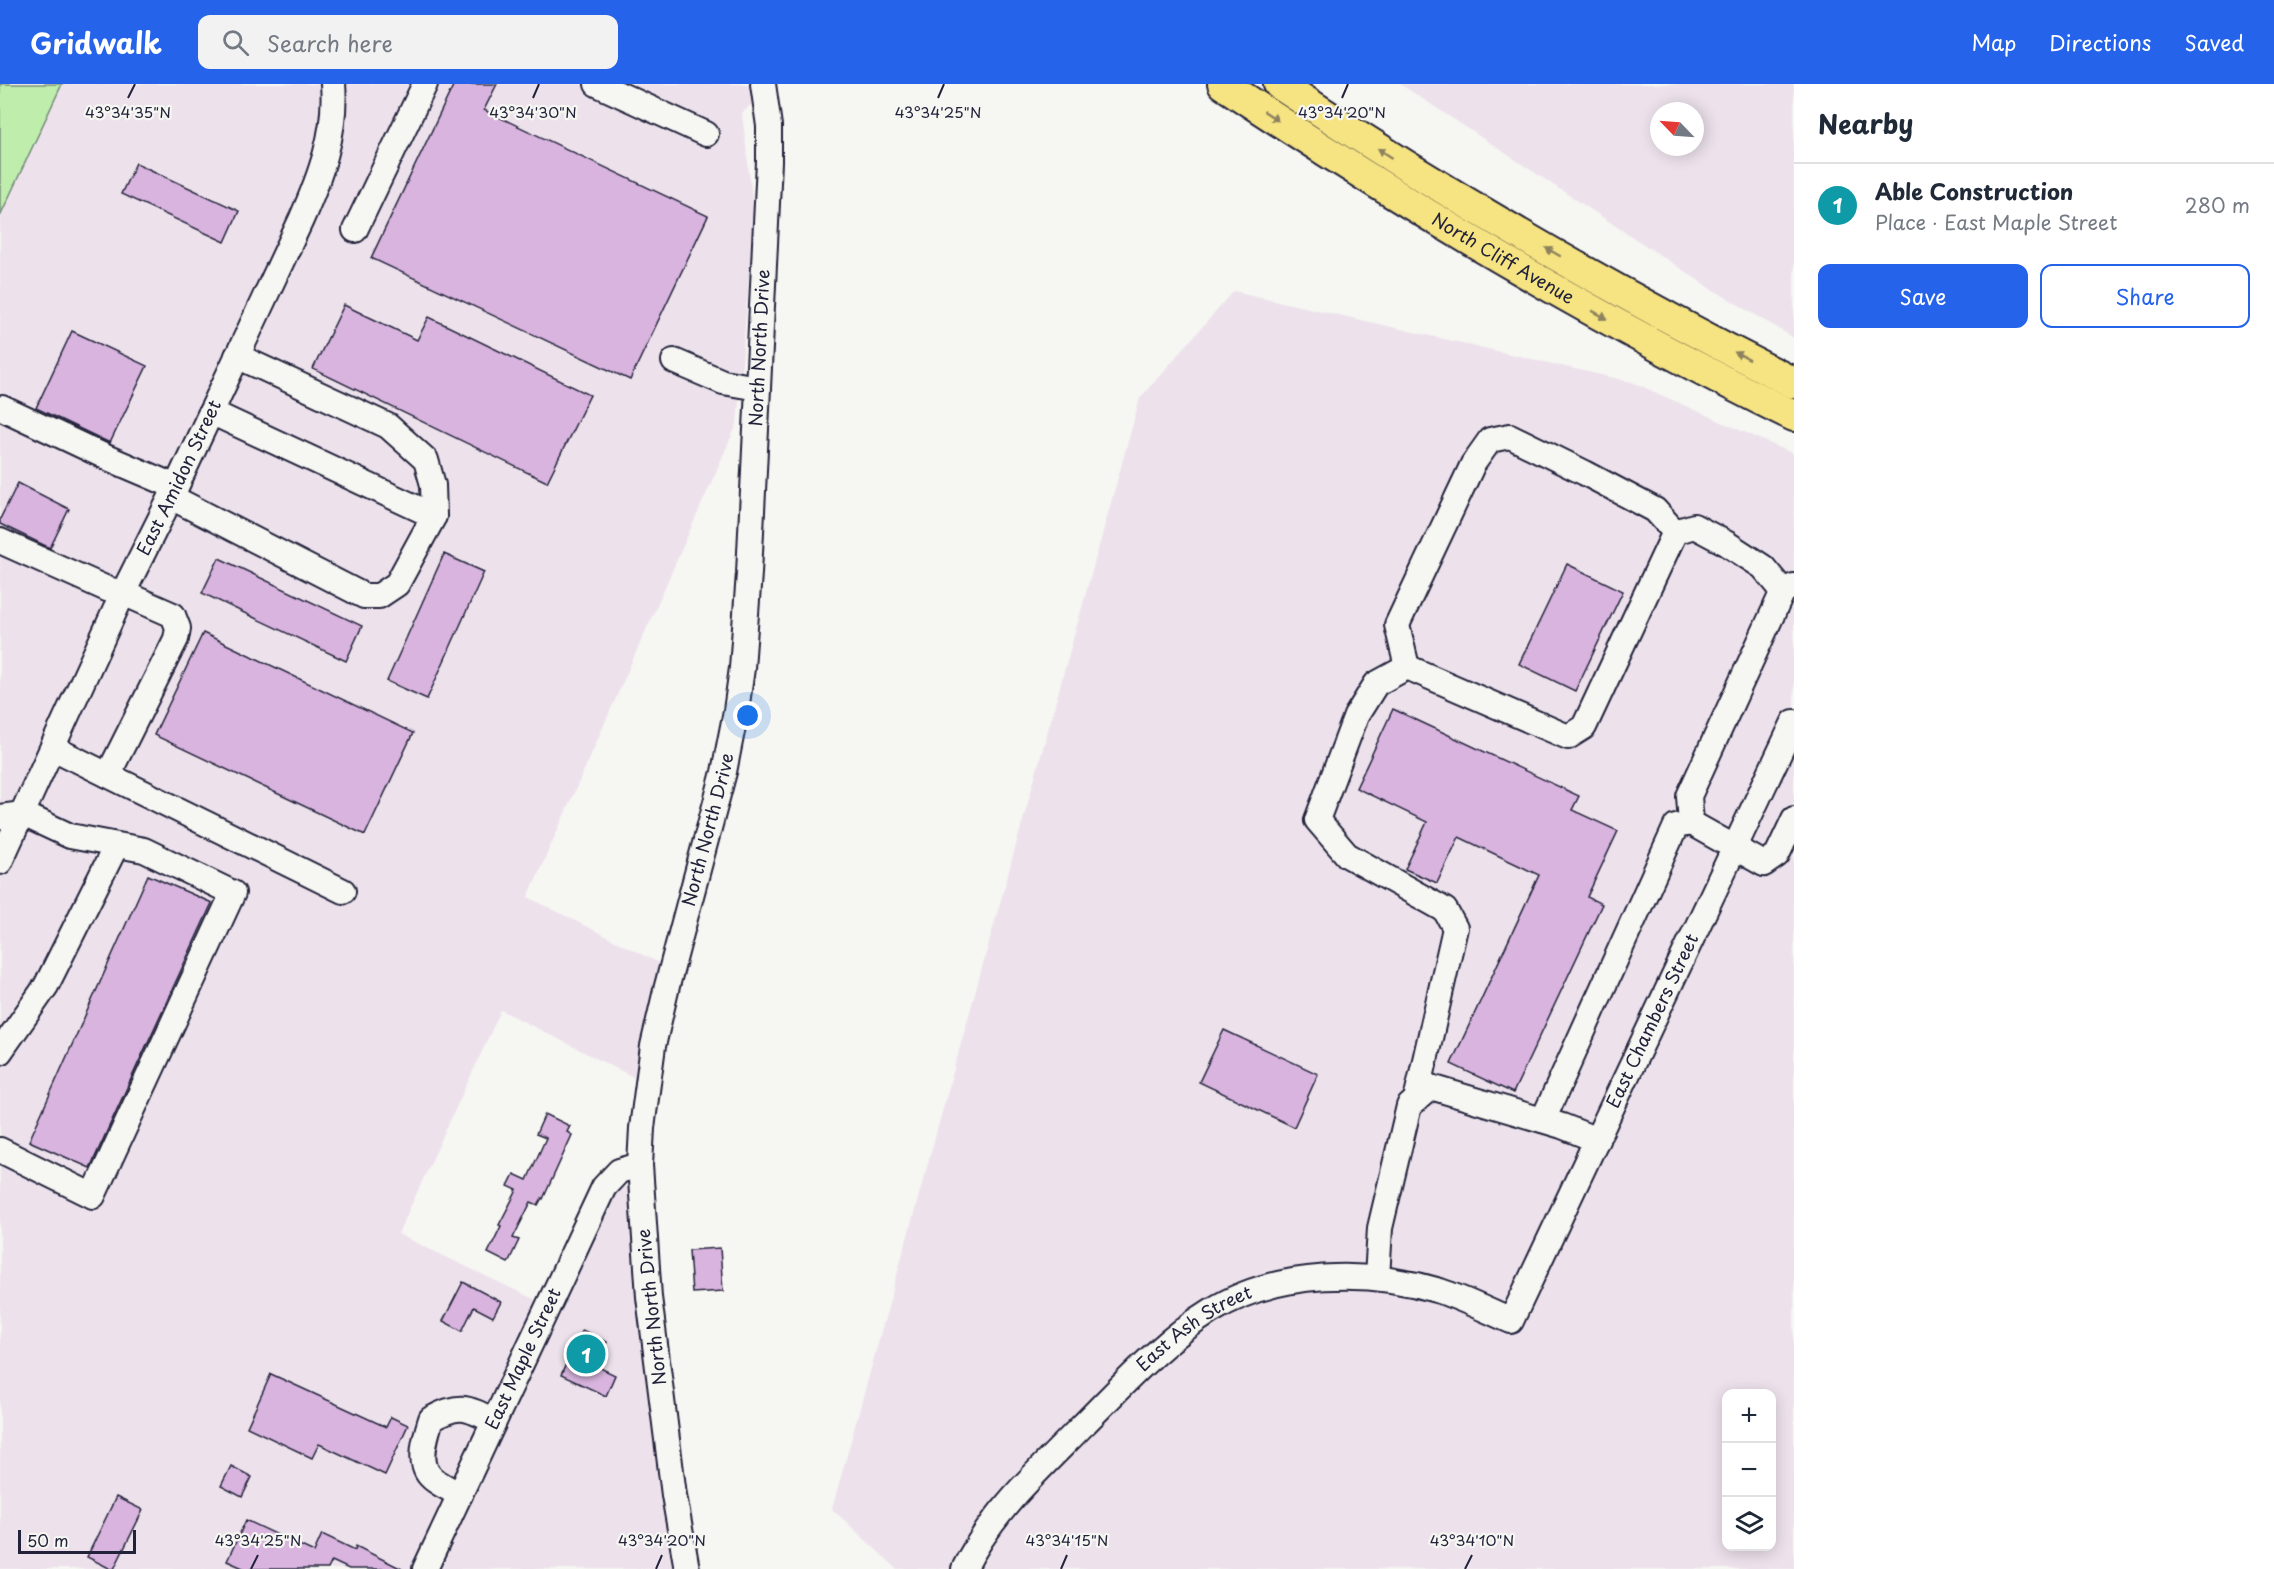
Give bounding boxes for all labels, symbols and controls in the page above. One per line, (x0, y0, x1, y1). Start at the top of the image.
search box (198, 15, 618, 69)
text: Gridwalk (30, 21, 162, 64)
icon: search (219, 26, 252, 59)
text: Search here (267, 26, 393, 59)
text: Map (1971, 26, 2016, 58)
text: Directions (2049, 26, 2151, 58)
text: Saved (2184, 26, 2244, 58)
text: 43°34'35"N (85, 100, 171, 123)
text: 43°34'30"N (489, 100, 577, 123)
text: 43°34'25"N (895, 100, 981, 123)
text: 43°34'20"N (1298, 100, 1386, 123)
north arrow (1650, 102, 1704, 156)
text: Nearby (1818, 104, 1913, 143)
one-way arrow (1263, 111, 1280, 122)
one-way arrow (1377, 148, 1393, 159)
text: Able Construction (1875, 174, 2073, 207)
text: 1 (1833, 190, 1842, 220)
text: 280 m (2185, 190, 2250, 220)
street label: North Cliff Avenue (1427, 205, 1580, 310)
text: Place · East Maple Street (1875, 207, 2117, 237)
one-way arrow (1544, 247, 1561, 257)
button: Save (1818, 264, 2028, 328)
button: Share (2040, 264, 2250, 328)
street label: North North Drive (741, 269, 776, 427)
one-way arrow (1592, 310, 1609, 320)
one-way arrow (1734, 351, 1751, 361)
street label: East Amidon Street (129, 395, 227, 560)
your location (733, 701, 762, 730)
street label: North North Drive (674, 751, 739, 909)
street label: East Chambers Street (1599, 929, 1704, 1112)
street label: North North Drive (629, 1228, 672, 1387)
street label: East Ash Street (1129, 1278, 1255, 1377)
street label: East Maple Street (477, 1283, 567, 1434)
pin: 1 (566, 1332, 606, 1376)
map controls (1722, 1389, 1776, 1551)
button: + (1722, 1389, 1776, 1443)
button: − (1722, 1443, 1776, 1497)
button: layers (1722, 1497, 1776, 1551)
scale bar (18, 1527, 136, 1554)
text: 50 m (27, 1528, 68, 1552)
text: 43°34'25"N (215, 1528, 301, 1551)
text: 43°34'20"N (618, 1528, 706, 1551)
text: 43°34'15"N (1025, 1528, 1109, 1551)
text: 43°34'10"N (1430, 1528, 1514, 1551)

